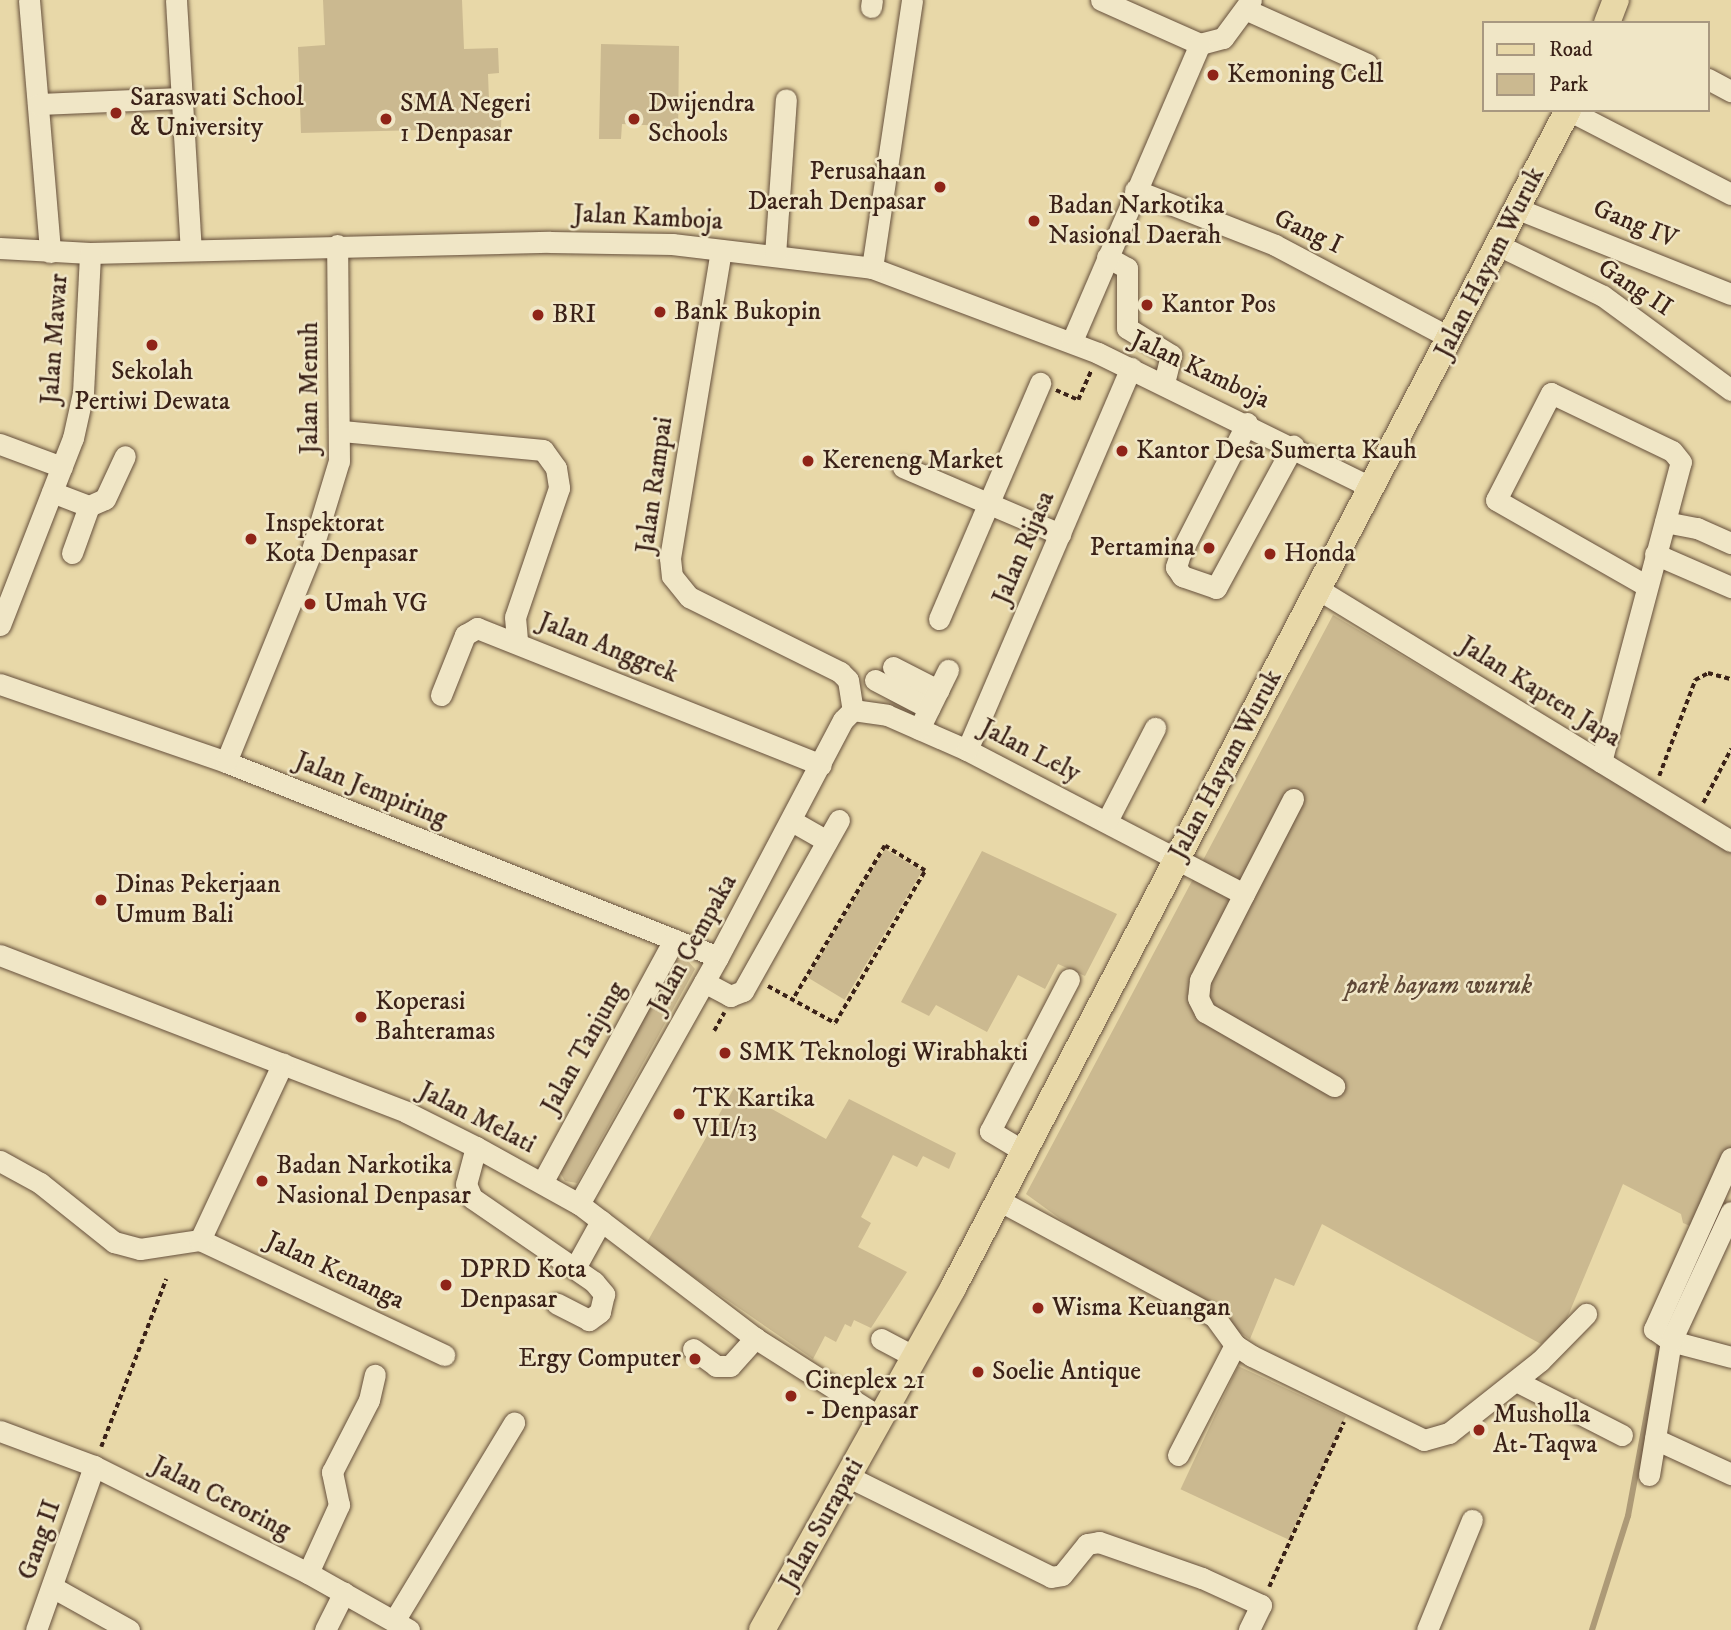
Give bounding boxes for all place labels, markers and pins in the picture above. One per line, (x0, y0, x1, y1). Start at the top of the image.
place label: Kemoning Cell (1227, 59, 1384, 91)
marker: Kemoning Cell (1205, 67, 1221, 83)
place label: Saraswati School & University (130, 82, 304, 144)
place label: SMA Negeri 1 Denpasar (400, 88, 531, 150)
place label: Dwijendra Schools (648, 88, 755, 150)
marker: Saraswati School & University (108, 105, 124, 121)
marker: SMA Negeri 1 Denpasar (378, 111, 394, 127)
marker: Dwijendra Schools (626, 111, 642, 127)
place label: Perusahaan Daerah Denpasar (748, 156, 926, 218)
marker: Perusahaan Daerah Denpasar (932, 179, 948, 195)
place label: Badan Narkotika Nasional Daerah (1048, 190, 1224, 252)
marker: Badan Narkotika Nasional Daerah (1026, 213, 1042, 229)
place label: Kantor Pos (1161, 289, 1276, 321)
place label: Bank Bukopin (674, 296, 821, 328)
marker: Kantor Pos (1139, 297, 1155, 313)
place label: BRI (552, 299, 596, 331)
marker: Bank Bukopin (652, 304, 668, 320)
marker: BRI (530, 307, 546, 323)
marker: Sekolah Pertiwi Dewata (144, 337, 160, 353)
place label: Sekolah Pertiwi Dewata (74, 356, 230, 418)
place label: Kantor Desa Sumerta Kauh (1136, 435, 1417, 467)
marker: Kantor Desa Sumerta Kauh (1114, 443, 1130, 459)
place label: Kereneng Market (822, 445, 1003, 477)
marker: Kereneng Market (800, 453, 816, 469)
place label: Inspektorat Kota Denpasar (265, 508, 418, 570)
marker: Inspektorat Kota Denpasar (243, 531, 259, 547)
place label: Pertamina (1090, 532, 1195, 564)
place label: Honda (1284, 538, 1356, 570)
marker: Pertamina (1201, 540, 1217, 556)
marker: Honda (1262, 546, 1278, 562)
place label: Umah VG (324, 588, 427, 620)
marker: Umah VG (302, 596, 318, 612)
place label: Dinas Pekerjaan Umum Bali (115, 869, 280, 931)
marker: Dinas Pekerjaan Umum Bali (93, 892, 109, 908)
place label: Koperasi Bahteramas (375, 986, 495, 1048)
marker: Koperasi Bahteramas (353, 1009, 369, 1025)
place label: SMK Teknologi Wirabhakti (739, 1037, 1028, 1069)
marker: SMK Teknologi Wirabhakti (717, 1045, 733, 1061)
place label: TK Kartika VII/13 (693, 1083, 814, 1144)
marker: TK Kartika VII/13 (671, 1106, 687, 1122)
place label: Badan Narkotika Nasional Denpasar (276, 1150, 471, 1212)
marker: Badan Narkotika Nasional Denpasar (254, 1173, 270, 1189)
place label: DPRD Kota Denpasar (460, 1254, 586, 1316)
marker: DPRD Kota Denpasar (438, 1277, 454, 1293)
place label: Wisma Keuangan (1052, 1292, 1231, 1324)
marker: Wisma Keuangan (1030, 1300, 1046, 1316)
place label: Ergy Computer (518, 1343, 681, 1375)
marker: Ergy Computer (687, 1351, 703, 1367)
place label: Soelie Antique (992, 1356, 1141, 1388)
marker: Soelie Antique (970, 1364, 986, 1380)
place label: Cineplex 21 - Denpasar (805, 1365, 925, 1426)
marker: Cineplex 21 - Denpasar (783, 1388, 799, 1404)
place label: Musholla At-Taqwa (1493, 1399, 1597, 1460)
marker: Musholla At-Taqwa (1471, 1422, 1487, 1438)

